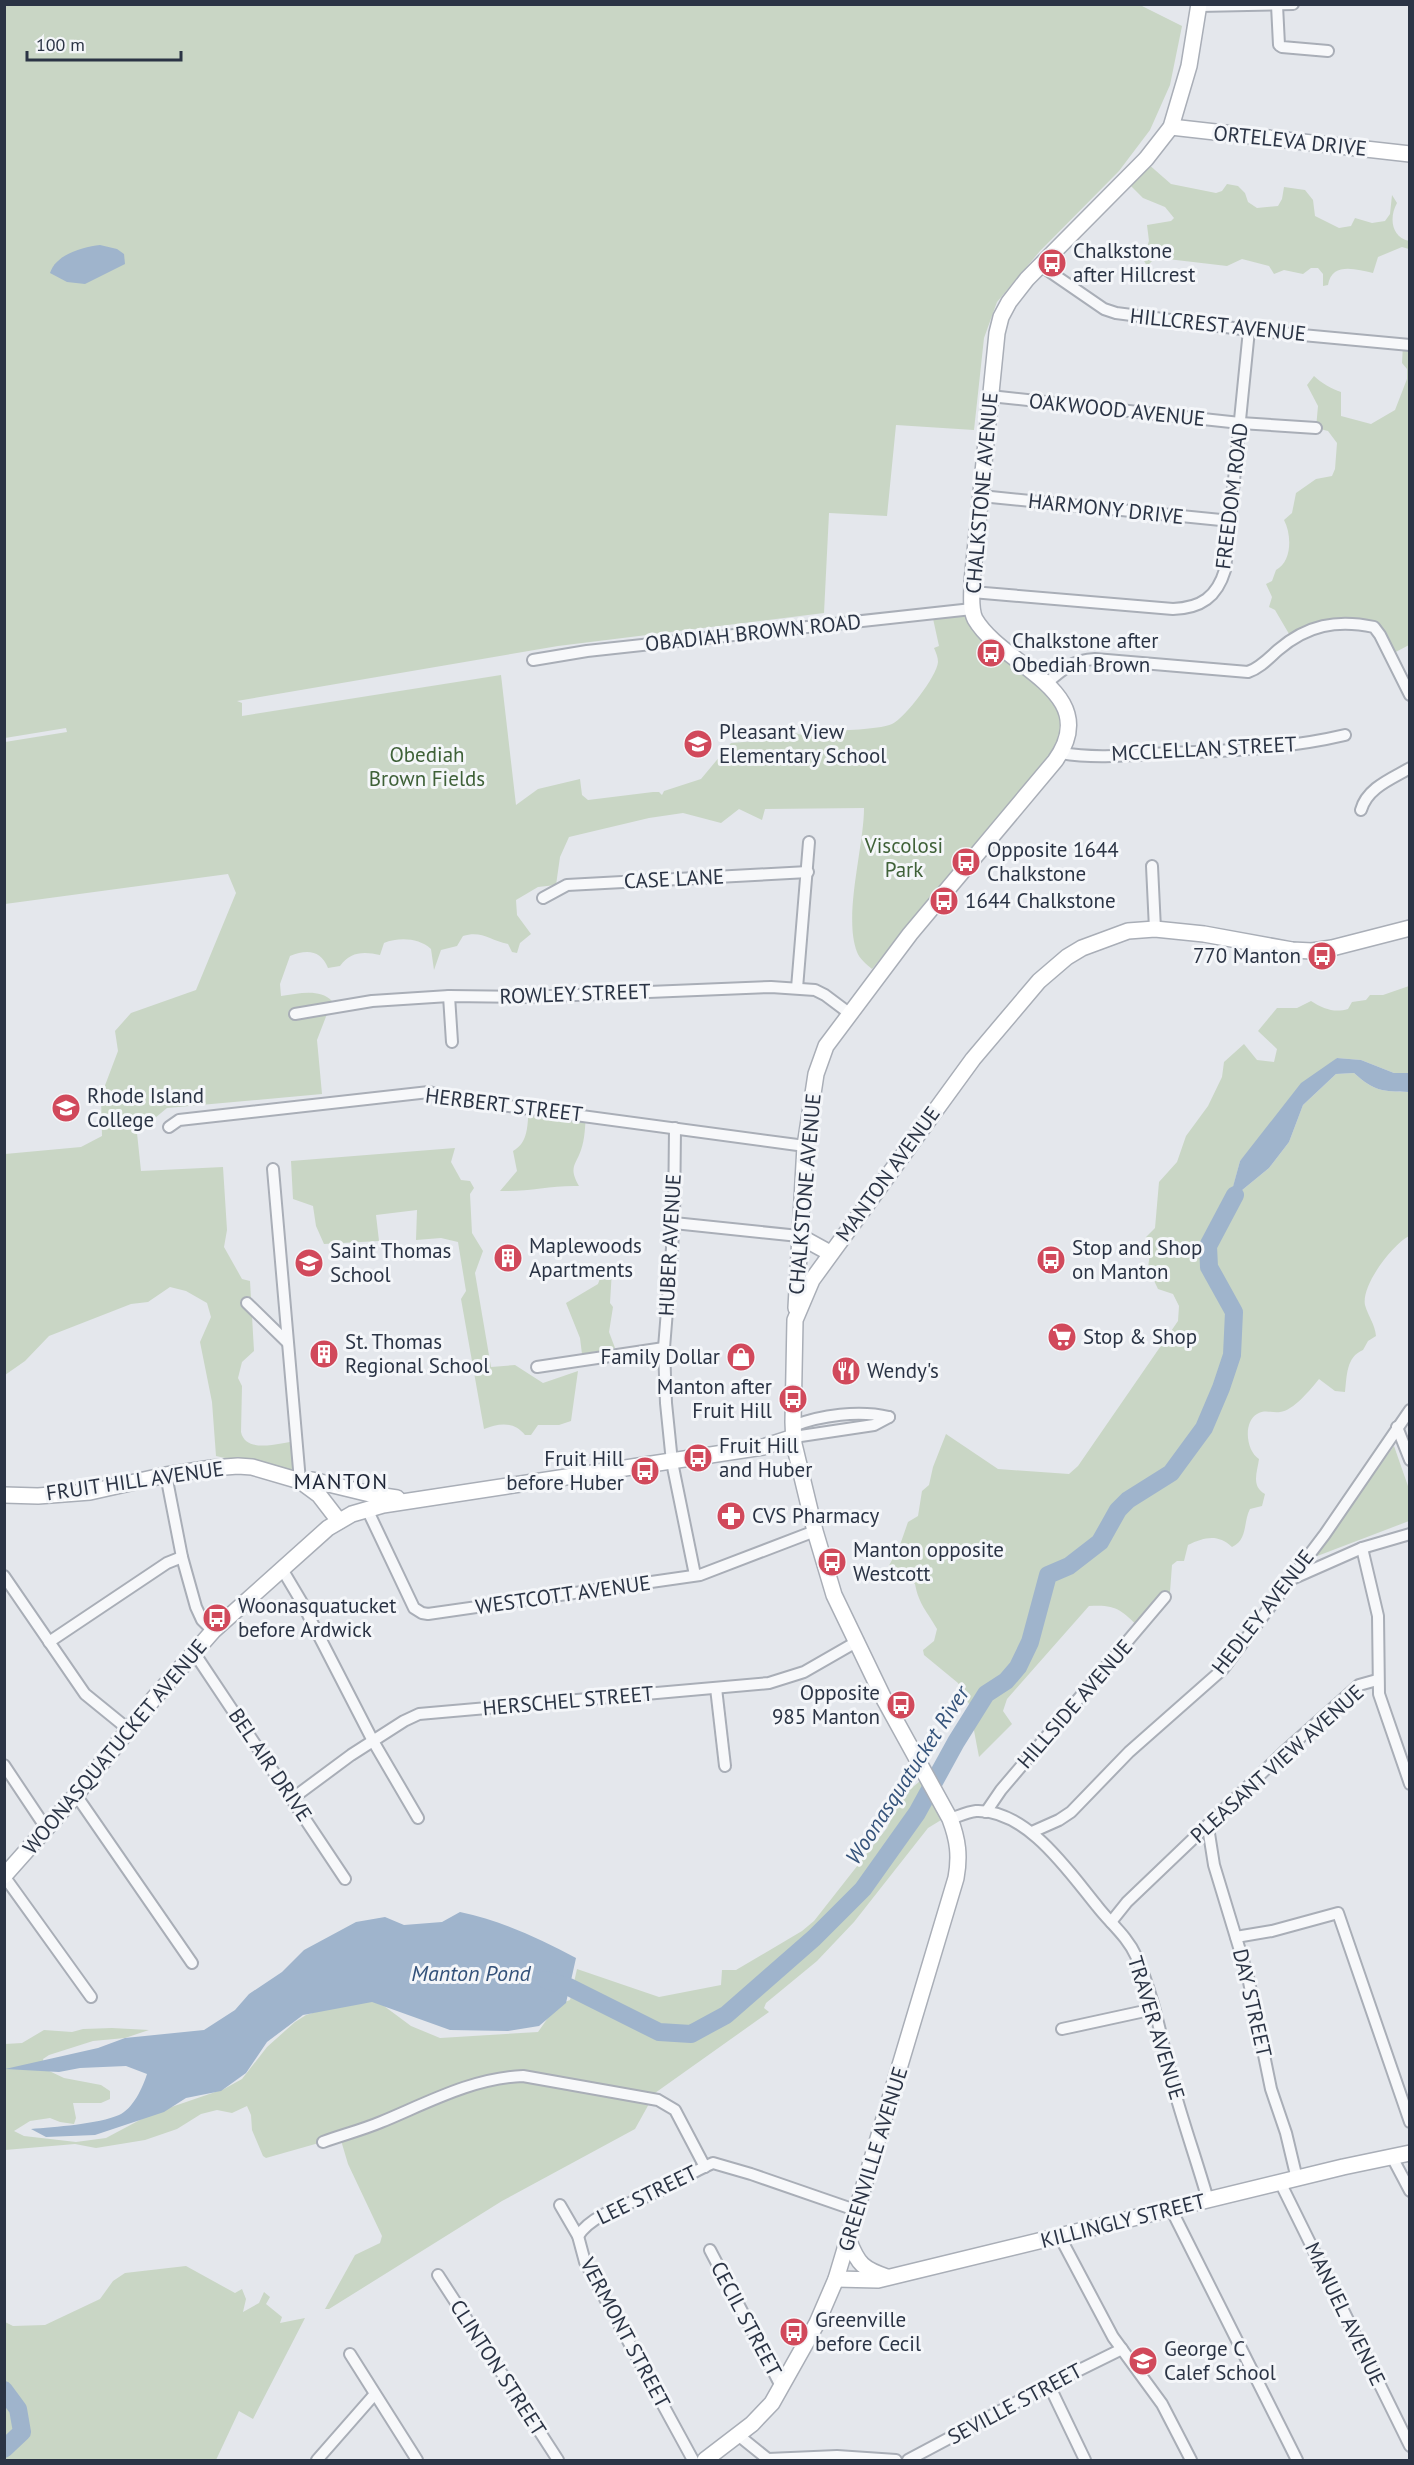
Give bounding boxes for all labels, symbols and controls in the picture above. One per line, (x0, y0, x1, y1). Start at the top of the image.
scale bar (27, 24, 182, 62)
text: 100 m (36, 33, 85, 56)
street label: ORTELEVA DRIVE (1212, 119, 1368, 162)
place label: Chalkstone after Hillcrest (1073, 237, 1195, 288)
bus stop icon: Chalkstone after Hillcrest (1036, 247, 1068, 279)
street label: HILLCREST AVENUE (1129, 302, 1307, 347)
street label: OAKWOOD AVENUE (1028, 387, 1206, 432)
street label: CHALKSTONE AVENUE (959, 391, 1004, 595)
street label: FREEDOM ROAD (1209, 421, 1254, 571)
street label: HARMONY DRIVE (1027, 487, 1185, 530)
street label: OBADIAH BROWN ROAD (644, 608, 862, 657)
place label: Chalkstone after Obediah Brown (1012, 627, 1158, 678)
bus stop icon: Chalkstone after Obediah Brown (975, 637, 1007, 669)
place label: Pleasant View Elementary School (719, 718, 886, 769)
school or university icon: Pleasant View Elementary School (682, 728, 714, 760)
street label: MCCLELLAN STREET (1111, 730, 1298, 767)
park label: Obediah Brown Fields (369, 741, 485, 792)
park label: Viscolosi Park (864, 832, 943, 883)
place label: Opposite 1644 Chalkstone (987, 836, 1119, 887)
bus stop icon: Opposite 1644 Chalkstone (950, 846, 982, 878)
street label: CASE LANE (623, 862, 725, 895)
bus stop icon: 1644 Chalkstone (928, 885, 960, 917)
place label: 1644 Chalkstone (965, 887, 1116, 914)
bus stop icon: 770 Manton (1306, 940, 1338, 972)
place label: 770 Manton (1193, 942, 1301, 969)
street label: ROWLEY STREET (499, 977, 651, 1010)
street label: HERBERT STREET (424, 1081, 585, 1128)
place label: Rhode Island College (87, 1082, 204, 1133)
school or university icon: Rhode Island College (50, 1092, 82, 1124)
street label: CHALKSTONE AVENUE (782, 1092, 827, 1296)
street label: MANTON AVENUE (829, 1101, 946, 1247)
street label: HUBER AVENUE (652, 1173, 687, 1317)
place label: Maplewoods Apartments (529, 1232, 642, 1283)
place label: Stop and Shop on Manton (1072, 1234, 1202, 1285)
place label: Saint Thomas School (330, 1237, 451, 1288)
building icon: Maplewoods Apartments (492, 1242, 524, 1274)
bus stop icon: Stop and Shop on Manton (1035, 1244, 1067, 1276)
school or university icon: Saint Thomas School (293, 1247, 325, 1279)
supermarket icon: Stop & Shop (1046, 1321, 1078, 1353)
place label: Stop & Shop (1083, 1323, 1197, 1350)
place label: St. Thomas Regional School (345, 1328, 489, 1379)
building icon: St. Thomas Regional School (308, 1338, 340, 1370)
shop icon: Family Dollar (725, 1341, 757, 1373)
place label: Family Dollar (600, 1343, 720, 1370)
restaurant icon: Wendy's (830, 1355, 862, 1387)
place label: Wendy's (867, 1357, 939, 1384)
place label: Manton after Fruit Hill (657, 1373, 772, 1424)
bus stop icon: Manton after Fruit Hill (777, 1383, 809, 1415)
place label: Fruit Hill and Huber (719, 1432, 812, 1483)
bus stop icon: Fruit Hill and Huber (682, 1442, 714, 1474)
place label: Fruit Hill before Huber (506, 1445, 624, 1496)
street label: FRUIT HILL AVENUE (44, 1455, 226, 1506)
bus stop icon: Fruit Hill before Huber (629, 1455, 661, 1487)
district label: MANTON (293, 1467, 389, 1495)
pharmacy icon: CVS Pharmacy (715, 1500, 747, 1532)
place label: CVS Pharmacy (752, 1502, 880, 1529)
place label: Manton opposite Westcott (853, 1536, 1004, 1587)
street label: HEDLEY AVENUE (1205, 1544, 1320, 1679)
bus stop icon: Manton opposite Westcott (816, 1546, 848, 1578)
street label: WESTCOTT AVENUE (474, 1569, 652, 1620)
place label: Woonasquatucket before Ardwick (238, 1592, 396, 1643)
bus stop icon: Woonasquatucket before Ardwick (201, 1602, 233, 1634)
street label: WOONASQUATUCKET AVENUE (17, 1633, 213, 1860)
street label: HILLSIDE AVENUE (1011, 1633, 1138, 1774)
place label: Opposite 985 Manton (772, 1679, 880, 1730)
water label: Woonasquatucket River (839, 1679, 976, 1869)
street label: PLEASANT VIEW AVENUE (1184, 1679, 1369, 1849)
street label: HERSCHEL STREET (481, 1680, 655, 1721)
bus stop icon: Opposite 985 Manton (885, 1689, 917, 1721)
street label: BEL AIR DRIVE (223, 1703, 318, 1826)
street label: DAY STREET (1227, 1946, 1278, 2060)
street label: TRAVER AVENUE (1122, 1953, 1191, 2103)
water label: Manton Pond (411, 1959, 531, 1987)
street label: GREENVILLE AVENUE (832, 2063, 913, 2254)
street label: LEE STREET (592, 2158, 702, 2230)
street label: KILLINGLY STREET (1038, 2187, 1208, 2254)
street label: MANUEL AVENUE (1299, 2238, 1392, 2390)
street label: VERMONT STREET (574, 2252, 677, 2413)
street label: CECIL STREET (705, 2257, 788, 2381)
street label: CLINTON STREET (444, 2294, 553, 2441)
place label: Greenville before Cecil (815, 2306, 921, 2357)
bus stop icon: Greenville before Cecil (778, 2316, 810, 2348)
place label: George C Calef School (1164, 2335, 1276, 2386)
school or university icon: George C Calef School (1127, 2345, 1159, 2377)
street label: SEVILLE STREET (943, 2357, 1087, 2450)

